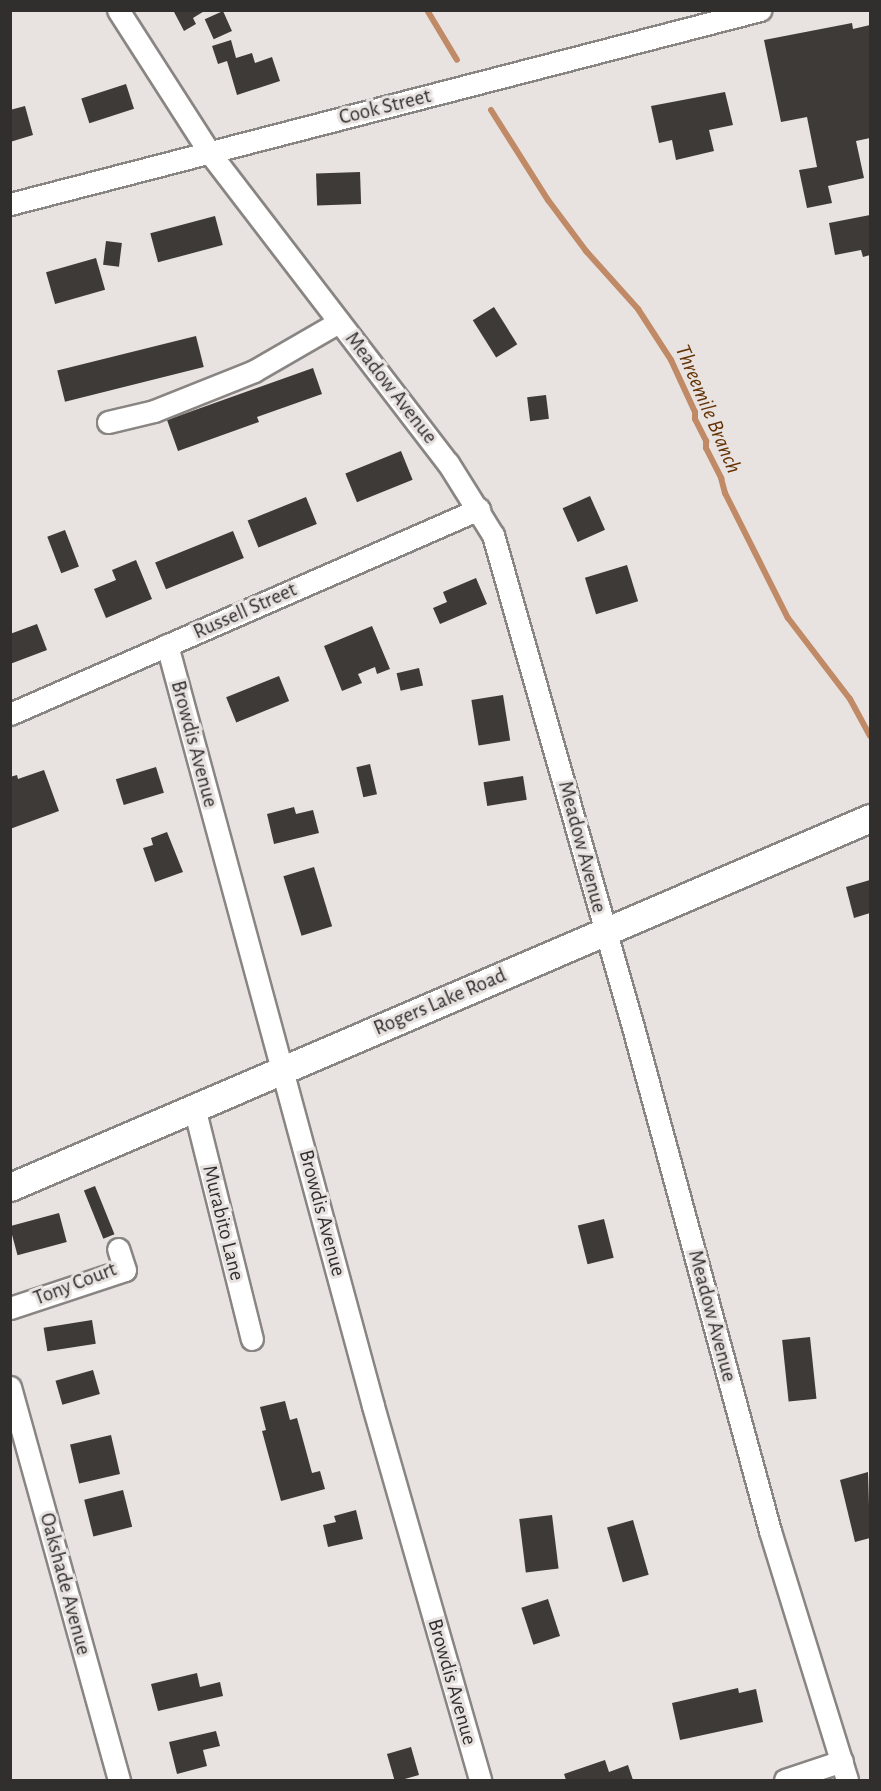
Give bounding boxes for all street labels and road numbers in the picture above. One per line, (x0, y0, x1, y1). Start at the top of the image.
street label: Cook Street (337, 83, 433, 131)
street label: Meadow Avenue (339, 327, 443, 449)
street label: Russell Street (189, 577, 301, 645)
street label: Browdis Avenue (165, 678, 223, 810)
street label: Meadow Avenue (552, 778, 612, 916)
street label: Rogers Lake Road (370, 963, 510, 1041)
street label: Browdis Avenue (293, 1147, 351, 1279)
street label: Murabito Lane (197, 1163, 249, 1283)
street label: Meadow Avenue (682, 1247, 742, 1385)
street label: Tony Court (30, 1257, 120, 1311)
street label: Oakshade Avenue (34, 1510, 96, 1658)
street label: Browdis Avenue (422, 1616, 482, 1748)

